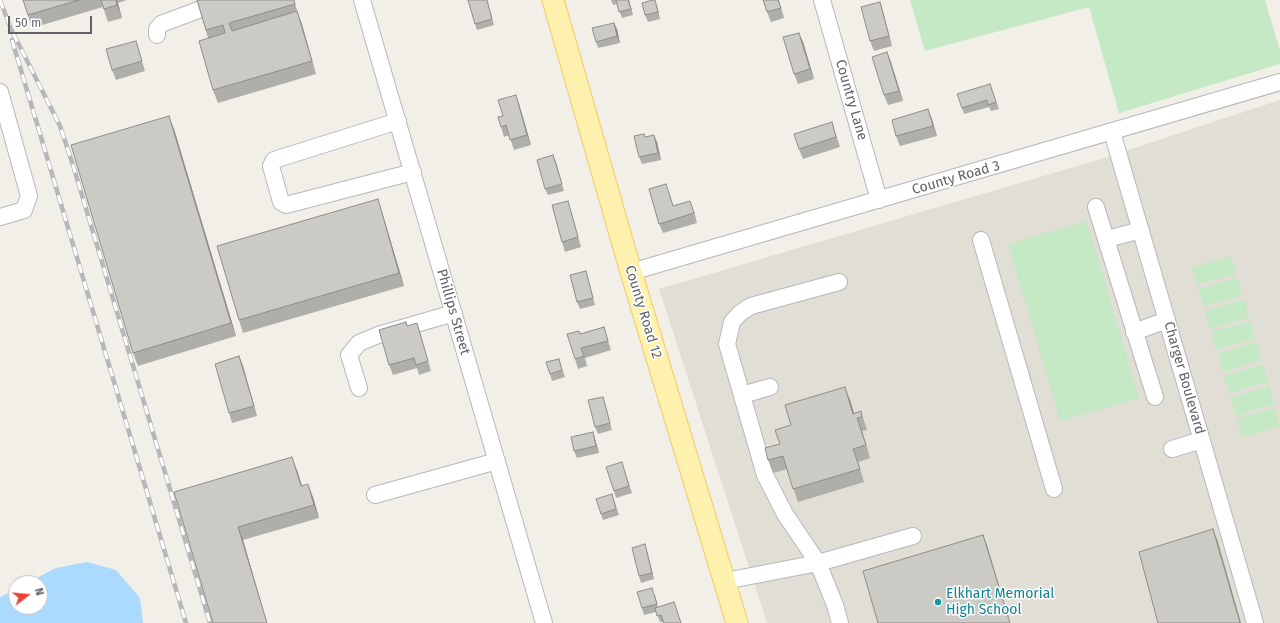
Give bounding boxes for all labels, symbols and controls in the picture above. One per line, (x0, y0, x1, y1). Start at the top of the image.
scale bar (10, 8, 94, 34)
text: 50 m (15, 16, 41, 30)
street label: Country Lane (831, 58, 871, 142)
street label: County Road 3 (910, 157, 1002, 199)
street label: County Road 12 (621, 263, 665, 361)
street label: Phillips Street (433, 267, 473, 357)
street label: Charger Boulevard (1160, 320, 1208, 436)
north arrow (8, 575, 48, 615)
place label: Elkhart Memorial High School (946, 586, 1054, 618)
text: N (32, 587, 46, 597)
marker: Elkhart Memorial High School (933, 597, 943, 607)

